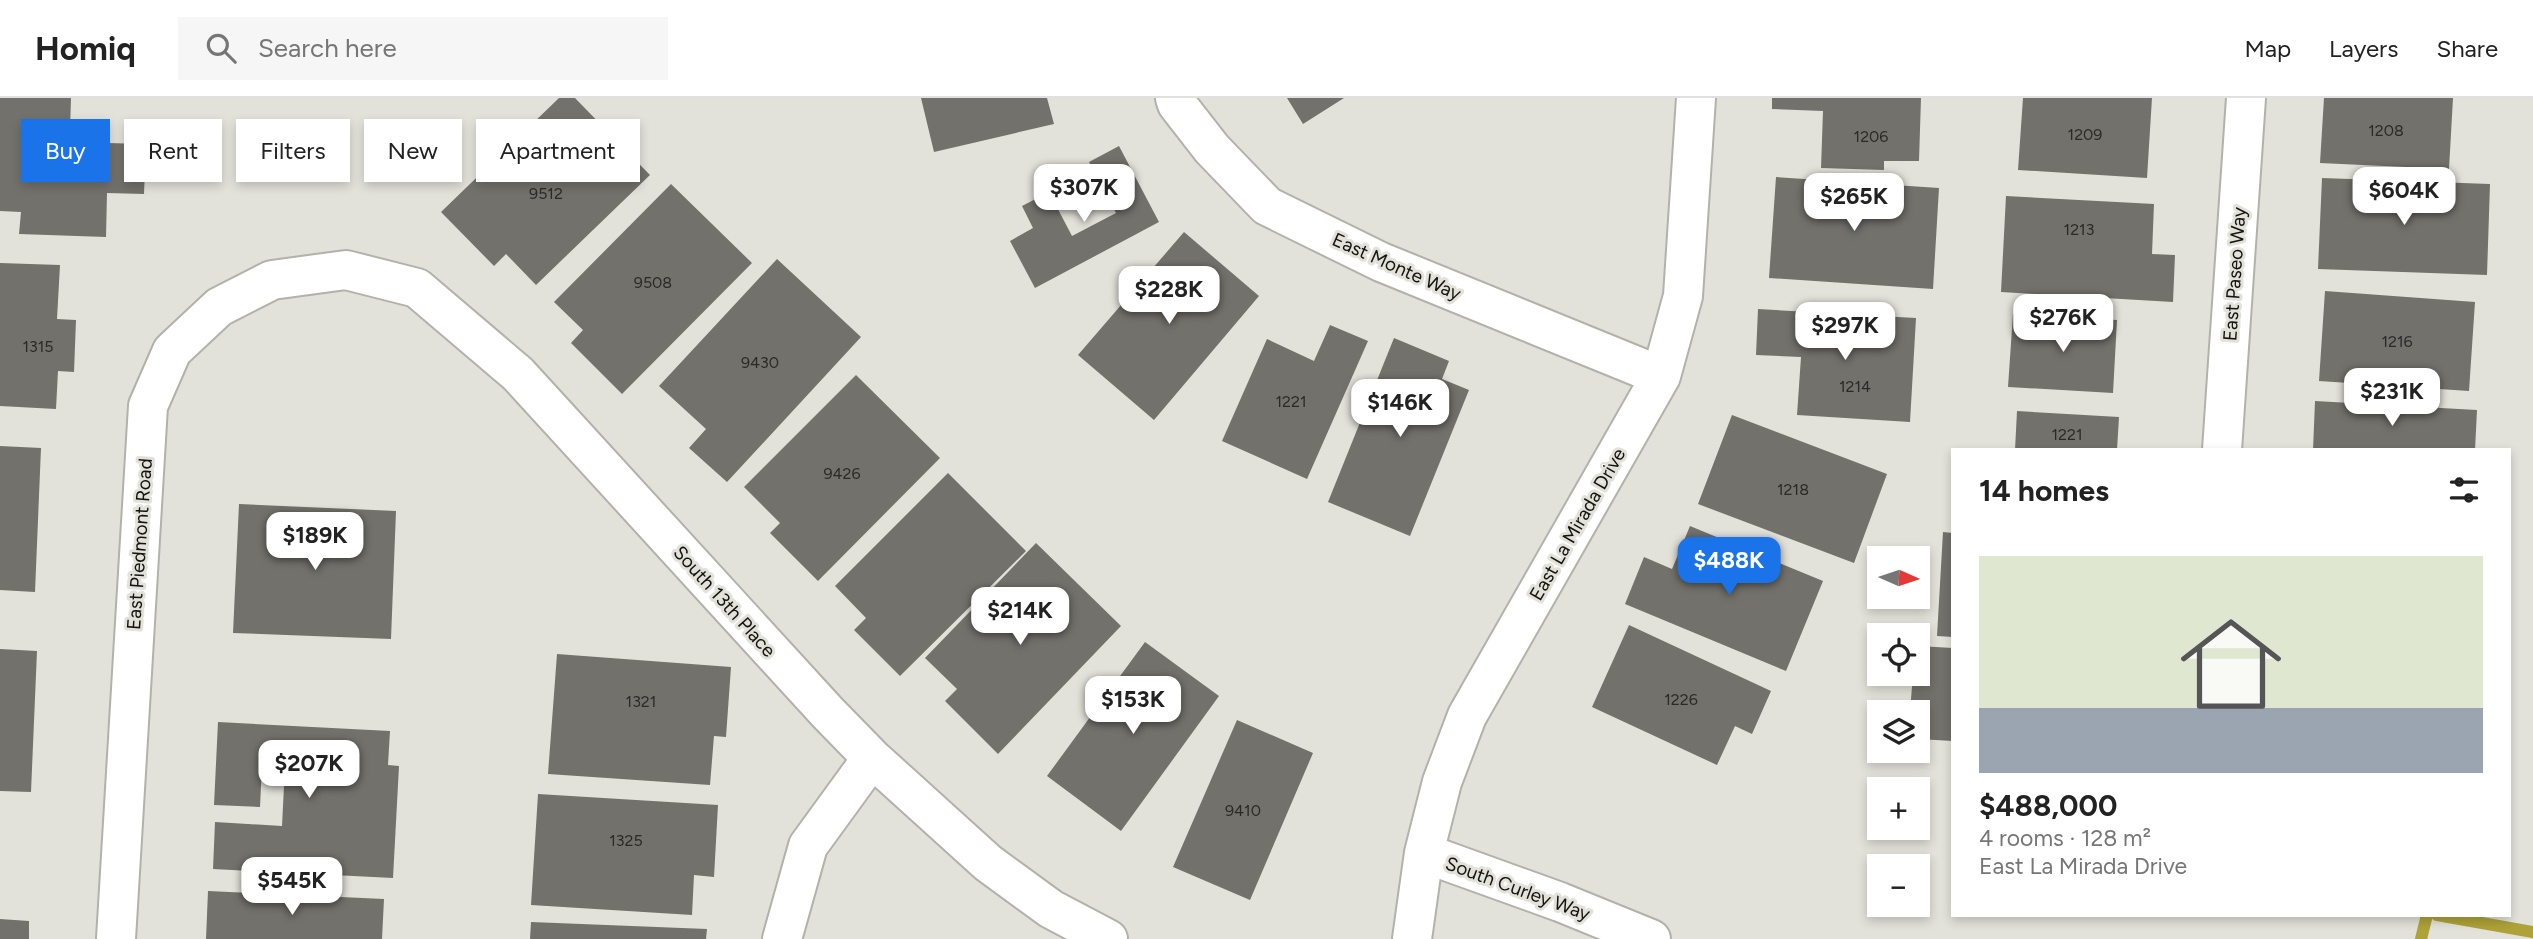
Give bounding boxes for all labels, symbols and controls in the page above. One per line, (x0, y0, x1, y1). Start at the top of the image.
search box (178, 17, 668, 80)
text: Homiq (35, 29, 136, 68)
icon: search (202, 29, 240, 67)
text: Search here (258, 32, 397, 64)
text: Map (2244, 34, 2291, 63)
text: Layers (2329, 34, 2398, 63)
text: Share (2436, 34, 2498, 63)
chip: Buy (21, 119, 110, 182)
chip: Rent (124, 119, 222, 182)
chip: Filters (236, 119, 350, 182)
chip: New (364, 119, 462, 182)
chip: Apartment (476, 119, 640, 182)
house number: 1208 (2368, 121, 2404, 140)
house number: 1209 (2068, 125, 2102, 144)
house number: 1206 (1854, 127, 1888, 146)
pin: $307K (1035, 164, 1133, 224)
pin: $604K (2355, 167, 2453, 227)
text: $307K (1050, 173, 1118, 201)
pin: $265K (1805, 174, 1903, 233)
text: $604K (2369, 176, 2439, 204)
text: $265K (1820, 182, 1888, 210)
house number: 9512 (529, 184, 563, 203)
street label: East Paseo Way (2218, 206, 2251, 342)
house number: 1213 (2064, 220, 2094, 239)
street label: East Monte Way (1329, 228, 1465, 305)
pin: $228K (1120, 266, 1218, 326)
house number: 9508 (634, 273, 672, 292)
text: $228K (1135, 275, 1203, 303)
pin: $276K (2014, 294, 2112, 354)
pin: $297K (1796, 302, 1894, 362)
text: $276K (2029, 303, 2097, 331)
text: $297K (1811, 311, 1879, 339)
house number: 1216 (2381, 332, 2413, 351)
house number: 1315 (22, 337, 54, 356)
house number: 9430 (741, 353, 779, 372)
pin: $231K (2343, 368, 2441, 428)
house number: 1214 (1839, 377, 1871, 396)
text: $231K (2360, 377, 2424, 405)
pin: $146K (1351, 380, 1449, 439)
text: $146K (1367, 388, 1433, 416)
house number: 1221 (1275, 392, 1307, 411)
house number: 1221 (2051, 425, 2083, 444)
street label: East La Mirada Drive (1524, 444, 1630, 604)
street label: East Piedmont Road (122, 457, 157, 631)
house number: 9426 (824, 464, 861, 483)
icon: filters (2445, 471, 2483, 509)
text: 14 homes (1979, 472, 2109, 509)
house number: 1218 (1777, 480, 1809, 499)
pin: $189K (266, 512, 364, 572)
text: $189K (282, 521, 348, 549)
pin: $488K (1680, 538, 1778, 597)
street label: South 13th Place (669, 541, 781, 662)
text: $488K (1694, 546, 1764, 574)
north arrow (1867, 546, 1930, 609)
map controls (1867, 546, 1930, 917)
pin: $214K (971, 588, 1069, 647)
text: $214K (987, 596, 1053, 624)
icon: home (2168, 601, 2294, 727)
button: locate (1867, 623, 1930, 686)
pin: $153K (1084, 676, 1182, 736)
text: $153K (1101, 685, 1165, 713)
house number: 1226 (1664, 690, 1698, 709)
house number: 1321 (626, 692, 656, 711)
button: layers (1867, 700, 1930, 763)
pin: $207K (260, 740, 358, 800)
text: $207K (274, 749, 344, 777)
button: + (1867, 777, 1930, 840)
text: $488,000 (1979, 787, 2117, 824)
house number: 9410 (1225, 801, 1261, 820)
text: 4 rooms · 128 m² (1979, 824, 2151, 852)
house number: 1325 (609, 831, 643, 850)
street label: South Curley Way (1442, 852, 1593, 925)
text: East La Mirada Drive (1979, 852, 2187, 880)
button: − (1867, 854, 1930, 917)
pin: $545K (243, 858, 341, 917)
text: $545K (257, 866, 327, 894)

